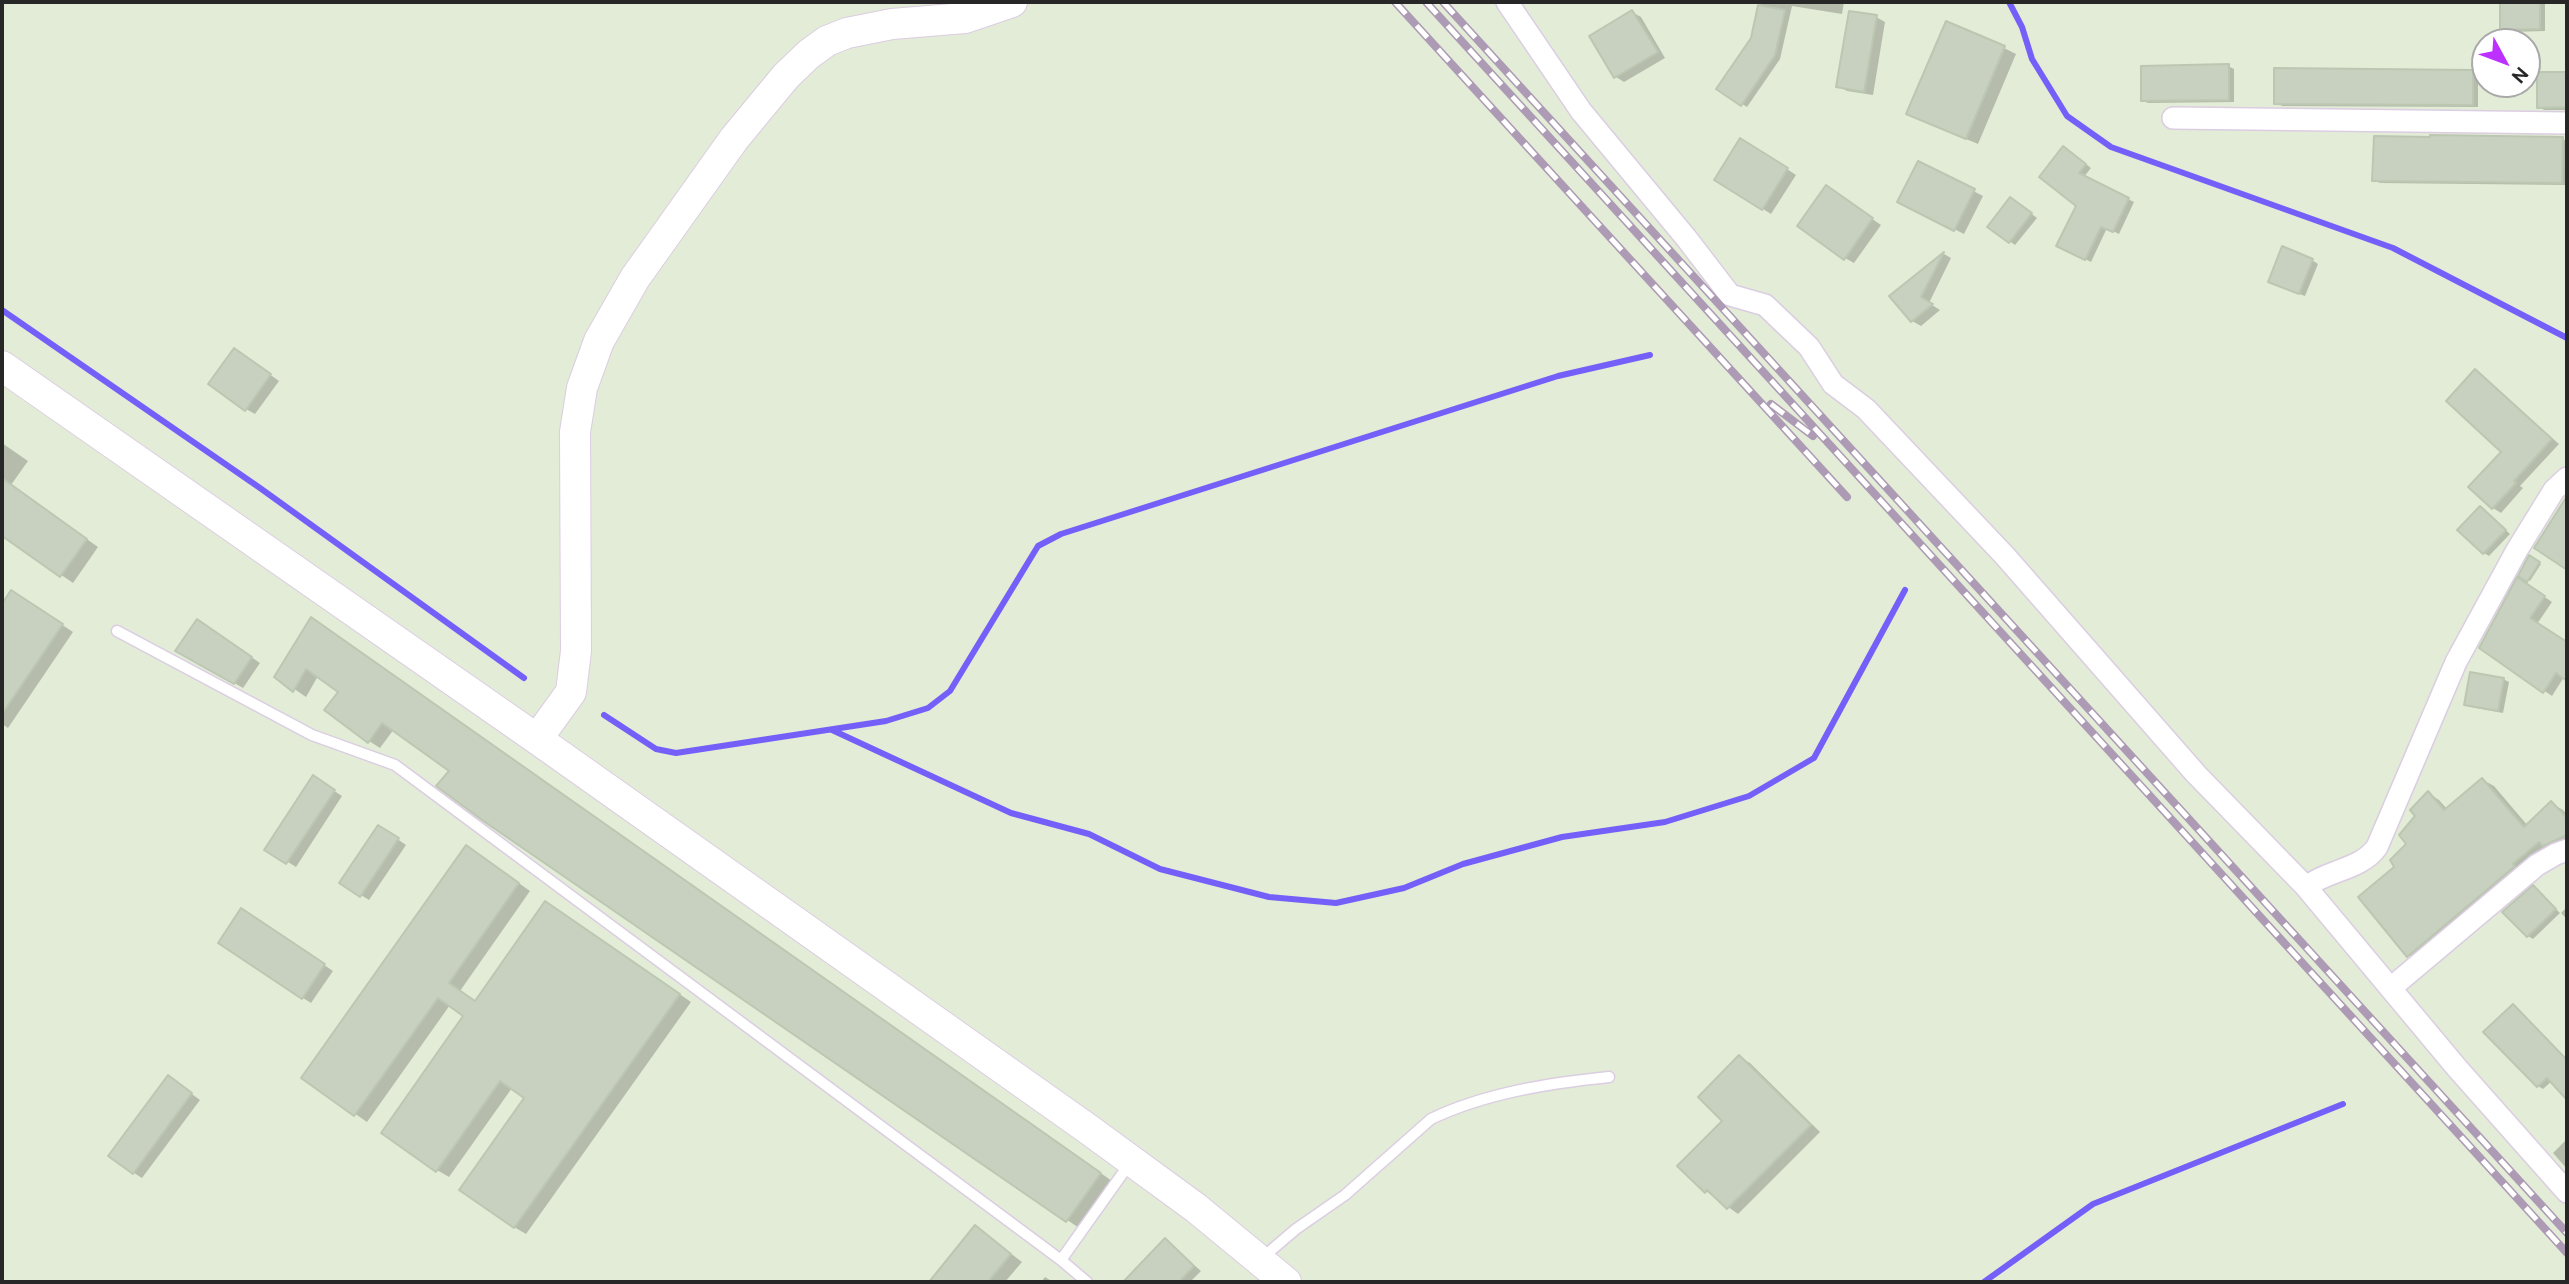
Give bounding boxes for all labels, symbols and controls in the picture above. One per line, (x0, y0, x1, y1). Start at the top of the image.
north arrow (2471, 28, 2541, 98)
text: N (2507, 63, 2533, 88)

